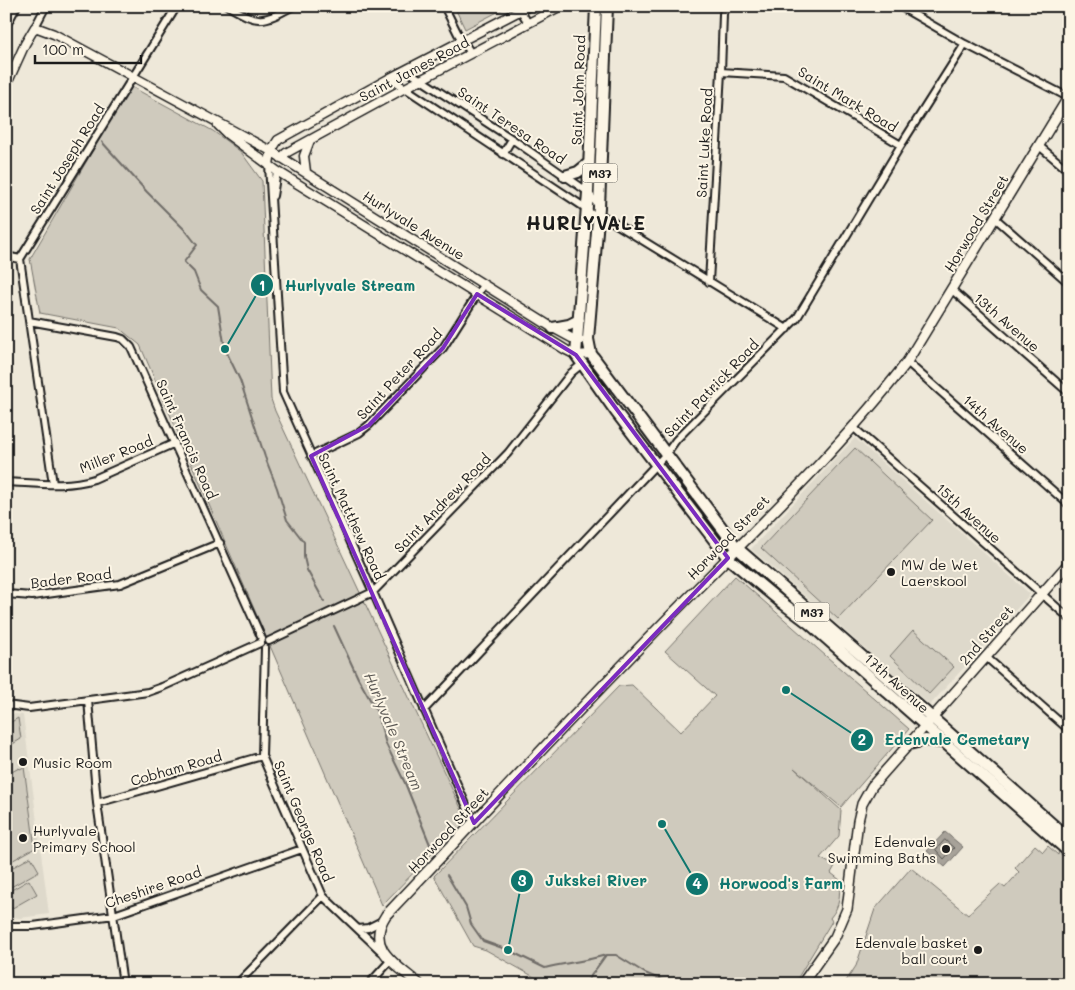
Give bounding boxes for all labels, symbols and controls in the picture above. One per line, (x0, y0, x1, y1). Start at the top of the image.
scale bar (35, 32, 141, 64)
street label: Saint James Road (356, 32, 472, 106)
street label: Saint John Road (567, 34, 589, 145)
text: 100 m (42, 39, 84, 59)
street label: Saint Mark Road (795, 62, 901, 136)
street label: Saint Teresa Road (454, 82, 570, 168)
street label: Saint Luke Road (692, 88, 716, 198)
street label: Saint Joseph Road (25, 100, 109, 218)
road number: M37 (582, 164, 618, 182)
street label: Horwood Street (939, 171, 1013, 275)
street label: Hurlyvale Avenue (359, 186, 469, 264)
district label: HURLYVALE (526, 210, 646, 235)
callout: Hurlyvale Stream (249, 270, 425, 300)
text: 1 (259, 275, 265, 295)
text: Hurlyvale Stream (285, 275, 415, 295)
street label: 13th Avenue (970, 288, 1044, 356)
street label: Saint Peter Road (352, 324, 446, 424)
street label: Saint Patrick Road (659, 335, 763, 441)
street label: Saint Francis Road (152, 376, 222, 502)
street label: 14th Avenue (959, 390, 1033, 458)
street label: Miller Road (76, 431, 156, 477)
street label: Saint Matthew Road (314, 449, 390, 583)
street label: Saint Andrew Road (389, 449, 495, 557)
street label: 15th Avenue (932, 479, 1006, 547)
street label: Horwood Street (683, 491, 773, 583)
place label: MW de Wet Laerskool (901, 555, 978, 590)
street label: Bader Road (29, 564, 113, 592)
marker: MW de Wet Laerskool (885, 566, 897, 578)
street label: 2nd Street (955, 601, 1017, 669)
road number: M37 (794, 602, 830, 622)
street label: 17th Avenue (861, 649, 933, 717)
water label: Hurlyvale Stream (360, 669, 428, 793)
callout: Edenvale Cemetary (849, 725, 1039, 755)
text: 2 (858, 729, 866, 749)
text: Edenvale Cemetary (884, 729, 1030, 749)
street label: Cobham Road (128, 746, 224, 790)
place label: Music Room (33, 753, 112, 772)
marker: Music Room (17, 756, 29, 768)
street label: Saint George Road (270, 758, 338, 885)
street label: Horwood Street (403, 783, 493, 877)
place label: Hurlyvale Primary School (33, 821, 136, 856)
marker: Hurlyvale Primary School (17, 832, 29, 844)
place label: Edenvale Swimming Baths (828, 832, 936, 867)
marker: Edenvale Swimming Baths (940, 843, 952, 855)
street label: Cheshire Road (102, 862, 204, 912)
callout: Jukskei River (510, 866, 657, 896)
callout: Horwood's Farm (685, 869, 853, 899)
text: 3 (517, 870, 527, 890)
text: Jukskei River (545, 870, 647, 890)
text: 4 (692, 873, 702, 893)
text: Horwood's Farm (719, 873, 843, 893)
place label: Edenvale basket ball court (855, 933, 968, 968)
marker: Edenvale basket ball court (972, 944, 984, 956)

